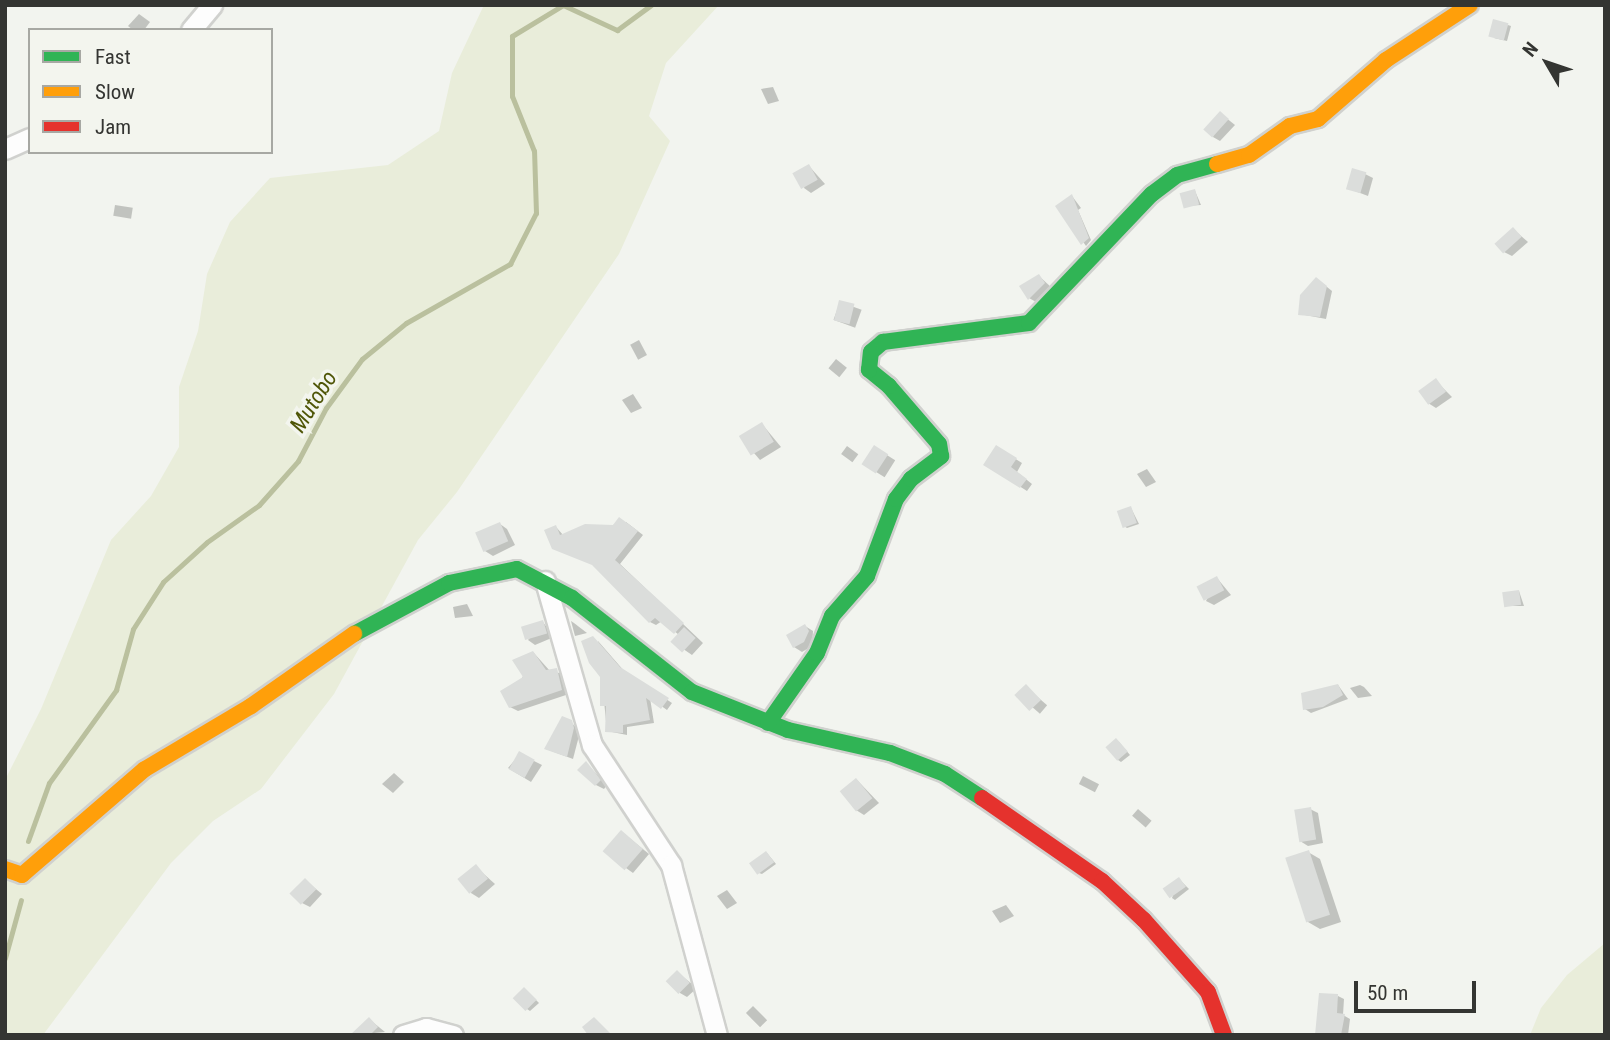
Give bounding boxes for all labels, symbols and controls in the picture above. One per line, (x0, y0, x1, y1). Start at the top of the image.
legend (28, 28, 273, 154)
north arrow (1512, 28, 1582, 98)
text: N (1518, 38, 1543, 61)
text: Fast (95, 45, 131, 69)
text: Slow (95, 80, 135, 104)
text: Jam (95, 115, 131, 139)
water label: Mutobo (284, 366, 344, 438)
scale bar (1358, 967, 1480, 1011)
text: 50 m (1367, 981, 1408, 1005)

